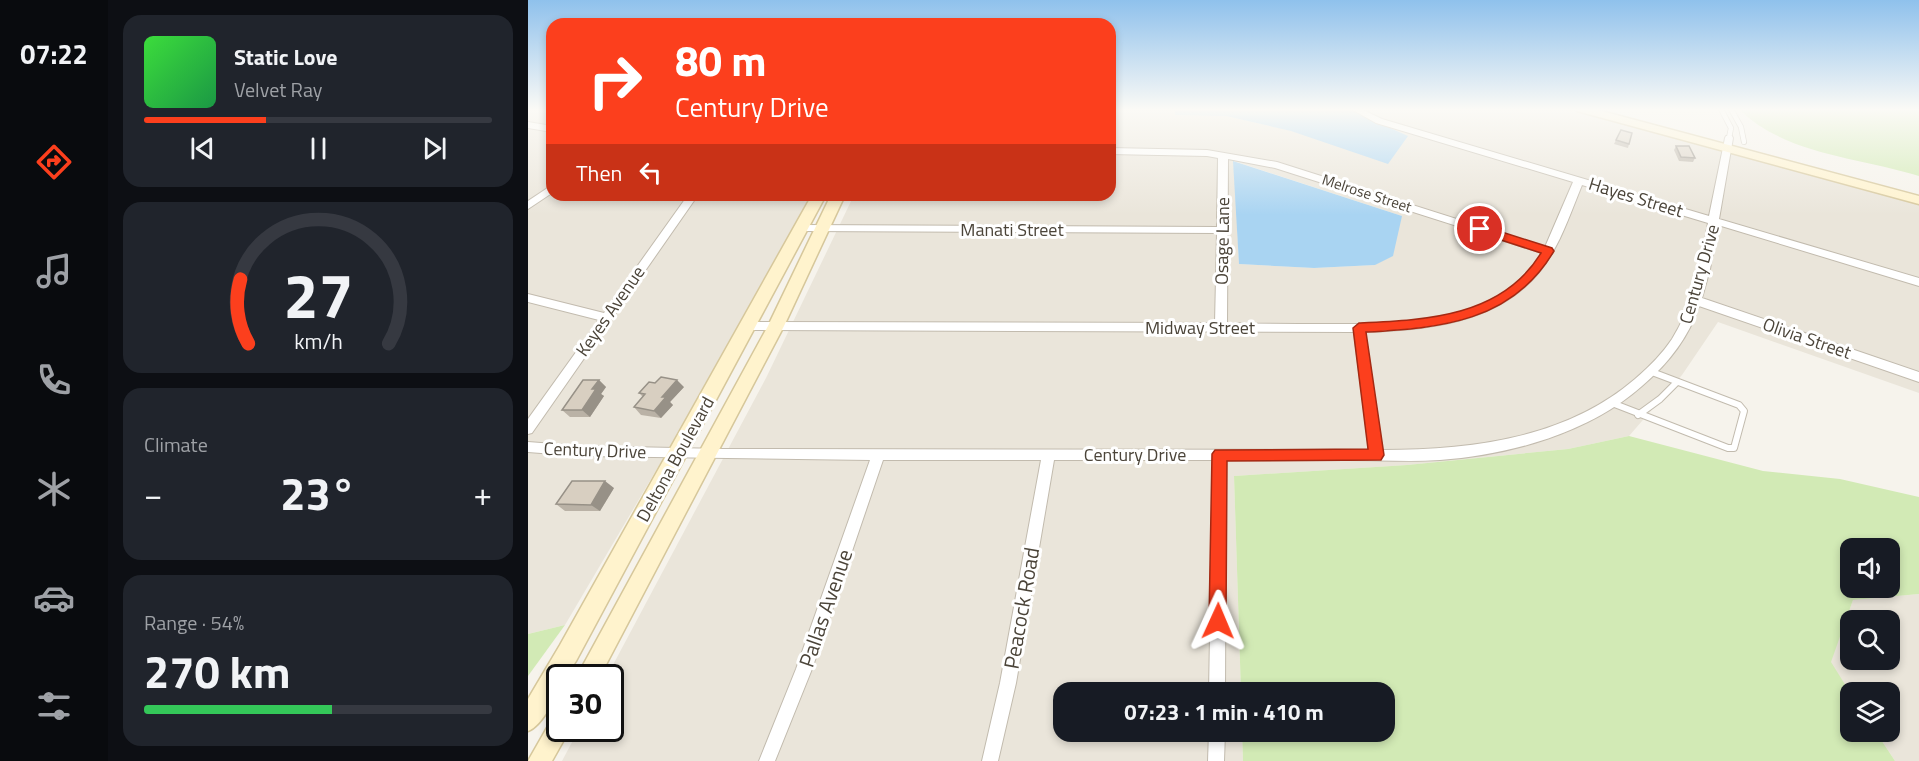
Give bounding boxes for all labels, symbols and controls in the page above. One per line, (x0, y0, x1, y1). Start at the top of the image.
text: 80 m (675, 28, 767, 92)
text: 07:22 (20, 33, 88, 74)
text: Static Love (234, 40, 337, 74)
icon: right (576, 42, 654, 120)
text: Velvet Ray (234, 74, 323, 105)
text: Century Drive (675, 86, 829, 127)
icon: previous (186, 132, 219, 165)
icon: pause (302, 132, 335, 165)
icon: next (418, 132, 451, 165)
icon: directions (33, 141, 75, 183)
text: Then (576, 156, 622, 190)
icon: left (634, 156, 667, 189)
street label: Melrose Street (1319, 168, 1415, 219)
street label: Hayes Street (1585, 170, 1687, 224)
street label: Osage Lane (1208, 197, 1236, 285)
pin (1454, 203, 1505, 254)
icon: arrive (1463, 212, 1496, 245)
street label: Manati Street (960, 216, 1064, 243)
street label: Century Drive (1672, 221, 1726, 327)
text: 27 (283, 247, 353, 342)
icon: music (33, 250, 75, 292)
street label: Keyes Avenue (569, 260, 651, 362)
street label: Olivia Street (1759, 310, 1856, 366)
street label: Midway Street (1145, 314, 1256, 341)
text: km/h (294, 326, 342, 358)
icon: phone (33, 359, 75, 401)
street label: Deltona Boulevard (629, 391, 721, 527)
text: Climate (144, 429, 208, 460)
street label: Century Drive (543, 435, 647, 465)
street label: Century Drive (1084, 441, 1186, 468)
text: 23° (280, 459, 356, 527)
icon: climate (33, 468, 75, 510)
text: − (144, 469, 162, 519)
text: + (474, 469, 492, 519)
map controls (1840, 538, 1900, 742)
button: sound (1840, 538, 1900, 598)
street label: Pallas Avenue (790, 545, 860, 671)
street label: Peacock Road (995, 545, 1047, 671)
icon: car (33, 577, 75, 619)
position arrow (1186, 589, 1250, 653)
text: Range · 54% (144, 607, 244, 638)
button: search (1840, 610, 1900, 670)
text: 270 km (144, 637, 290, 705)
speed limit sign: 30 (546, 664, 624, 742)
button: layers (1840, 682, 1900, 742)
icon: filters (33, 685, 75, 727)
text: 07:23 · 1 min · 410 m (1124, 695, 1324, 729)

